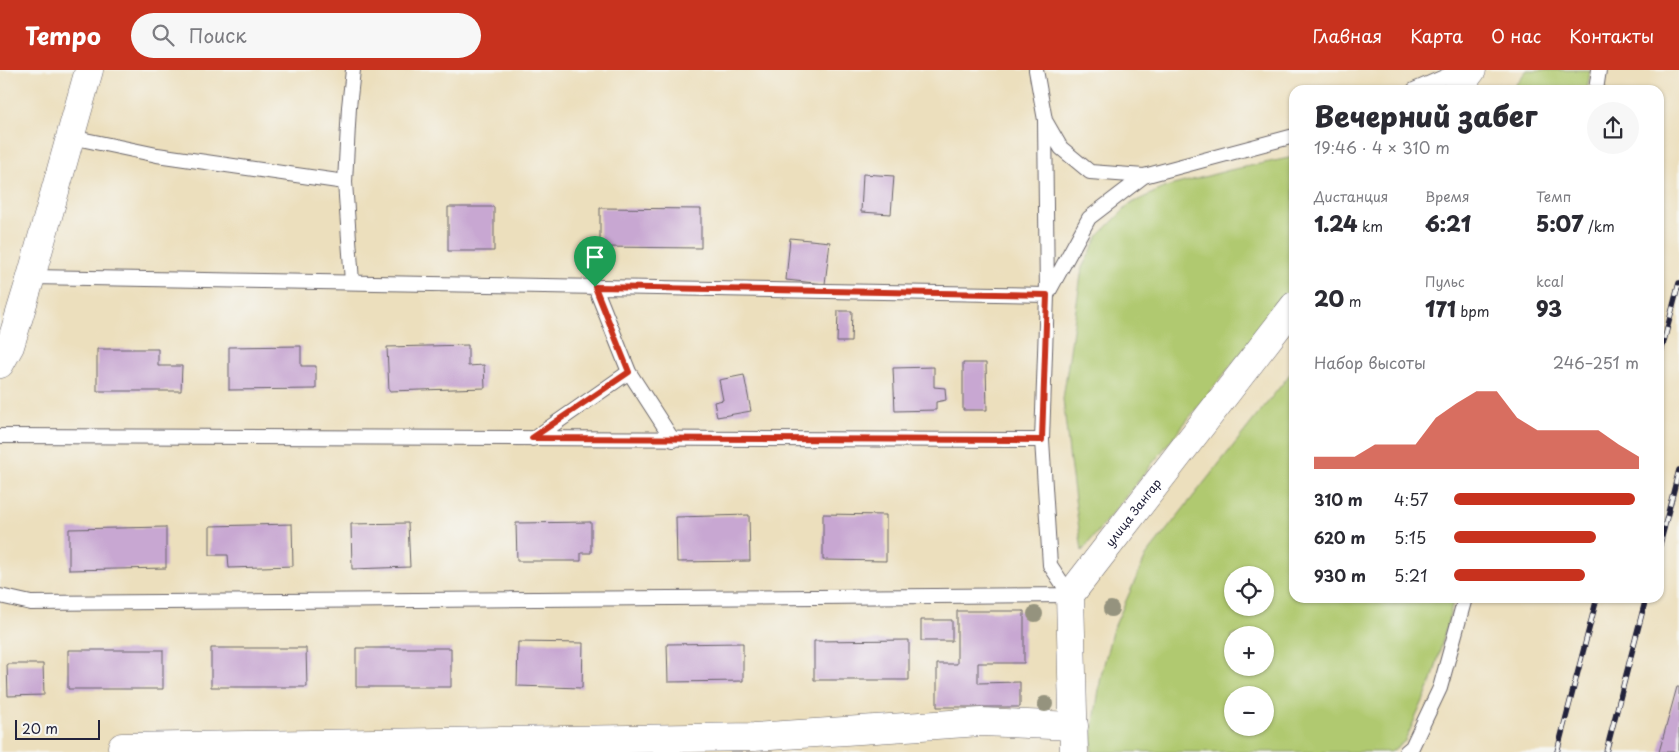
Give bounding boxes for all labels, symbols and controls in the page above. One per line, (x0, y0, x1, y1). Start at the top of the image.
search box (131, 13, 481, 58)
text: Tempo (25, 17, 101, 53)
icon: search (149, 21, 177, 49)
text: Поиск (189, 21, 247, 49)
text: Главная (1313, 22, 1382, 49)
text: Карта (1410, 22, 1463, 49)
text: О нас (1491, 22, 1541, 49)
text: Контакты (1569, 22, 1654, 49)
text: Вечерний забег (1314, 94, 1537, 137)
button: share (1587, 102, 1639, 154)
text: 19:46 · 4 × 310 m (1314, 135, 1450, 159)
text: Дистанция (1314, 186, 1388, 207)
text: Время (1425, 186, 1470, 207)
text: Темп (1536, 186, 1571, 207)
text: 1.24 (1314, 207, 1357, 239)
text: 6:21 (1425, 207, 1471, 239)
text: 5:07 (1536, 207, 1583, 239)
text: km (1357, 216, 1383, 237)
text: /km (1583, 216, 1615, 237)
pin (574, 236, 616, 287)
icon: arrive (581, 243, 609, 271)
text: Пульс (1425, 271, 1465, 292)
text: kcal (1536, 271, 1564, 292)
text: 20 (1314, 282, 1344, 314)
text: m (1344, 291, 1361, 312)
text: 171 (1425, 292, 1456, 324)
text: 93 (1536, 292, 1562, 324)
text: bpm (1456, 301, 1489, 322)
text: Набор высоты (1314, 350, 1426, 374)
text: 246–251 m (1553, 350, 1639, 374)
street label: улица Зангар (1101, 474, 1165, 550)
text: 310 m (1314, 487, 1363, 511)
text: 4:57 (1394, 487, 1428, 511)
text: 620 m (1314, 525, 1365, 549)
text: 5:15 (1394, 525, 1426, 549)
text: 930 m (1314, 563, 1366, 587)
text: 5:21 (1394, 563, 1427, 587)
map controls (1224, 566, 1274, 736)
button: locate (1224, 566, 1274, 616)
button: + (1224, 626, 1274, 676)
button: − (1224, 686, 1274, 736)
scale bar (15, 717, 100, 740)
text: 20 m (22, 718, 58, 739)

